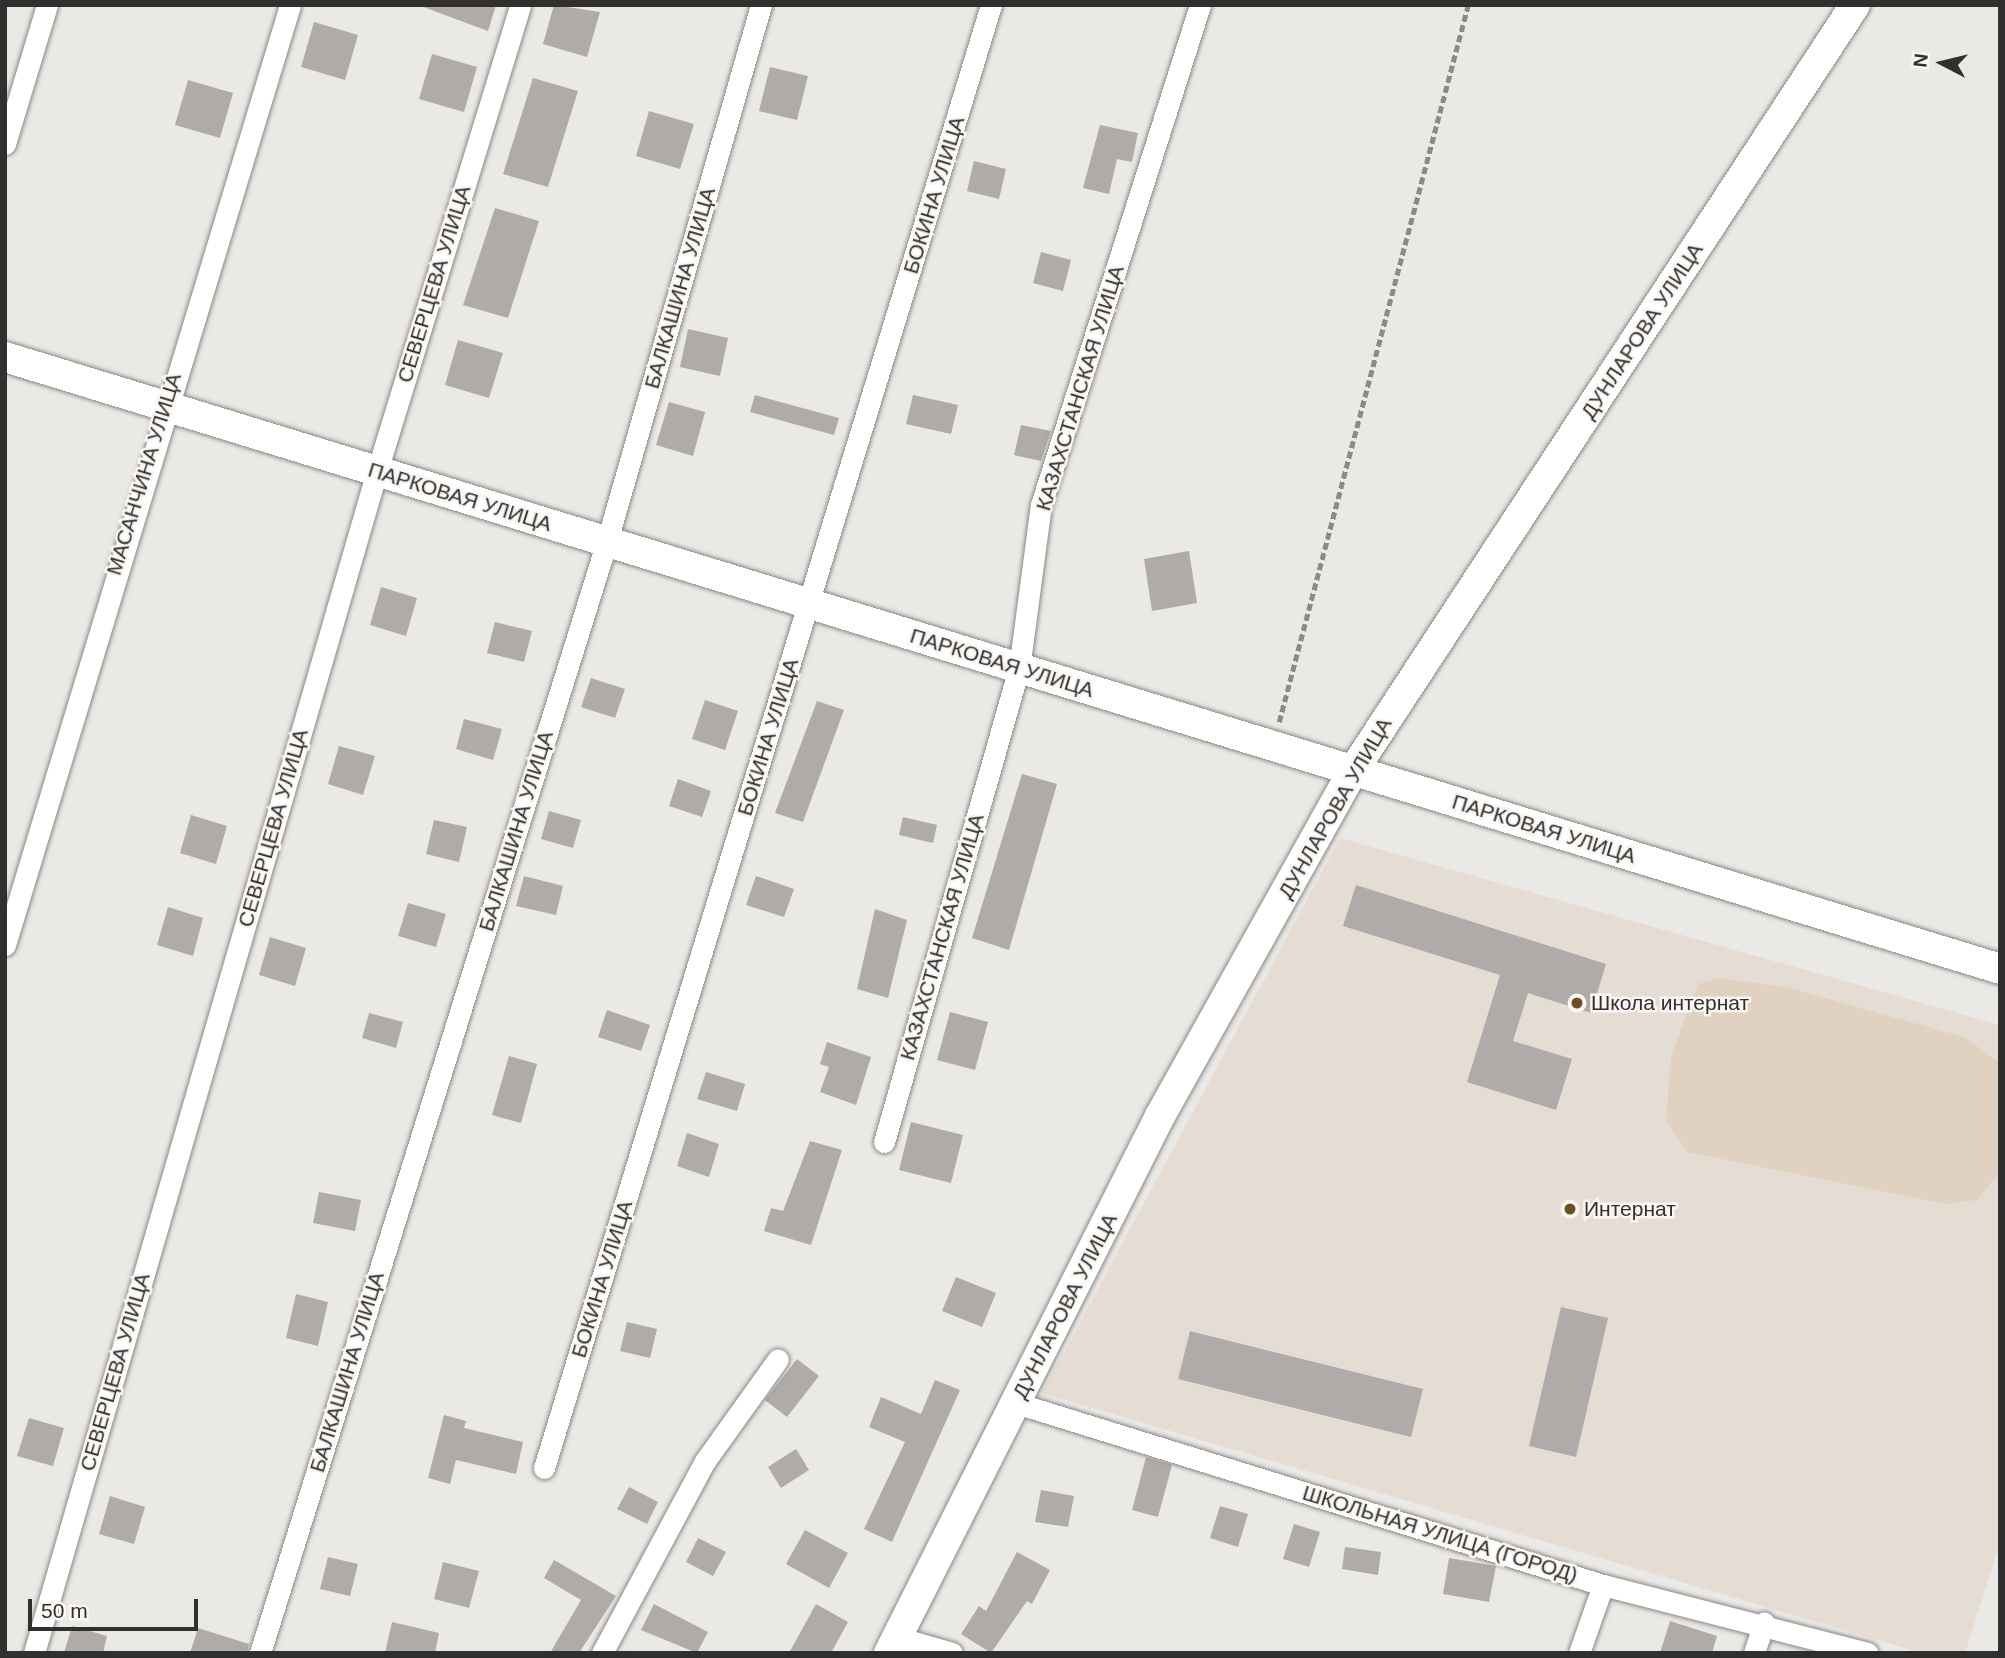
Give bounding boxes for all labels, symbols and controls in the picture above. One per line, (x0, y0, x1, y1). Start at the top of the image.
north arrow (1907, 28, 1977, 98)
text: N (1909, 52, 1932, 68)
street label: БОКИНА УЛИЦА (898, 113, 970, 277)
street label: СЕВЕРЦЕВА УЛИЦА (392, 182, 476, 386)
street label: БАЛКАШИНА УЛИЦА (639, 184, 721, 392)
street label: ДУНЛАРОВА УЛИЦА (1576, 238, 1708, 424)
street label: КАЗАХСТАНСКАЯ УЛИЦА (1031, 262, 1129, 514)
street label: МАСАНЧИНА УЛИЦА (101, 370, 187, 578)
street label: ПАРКОВАЯ УЛИЦА (365, 457, 555, 537)
street label: ПАРКОВАЯ УЛИЦА (907, 623, 1097, 703)
street label: БОКИНА УЛИЦА (732, 655, 804, 819)
street label: ДУНЛАРОВА УЛИЦА (1273, 713, 1397, 903)
street label: СЕВЕРЦЕВА УЛИЦА (233, 726, 313, 930)
street label: БАЛКАШИНА УЛИЦА (474, 728, 558, 934)
street label: ПАРКОВАЯ УЛИЦА (1449, 789, 1639, 869)
street label: КАЗАХСТАНСКАЯ УЛИЦА (895, 811, 989, 1063)
place label: Школа интернат (1591, 990, 1749, 1016)
marker: Школа интернат (1569, 995, 1585, 1011)
place label: Интернат (1584, 1196, 1676, 1222)
street label: БОКИНА УЛИЦА (566, 1197, 638, 1361)
marker: Интернат (1562, 1201, 1578, 1217)
street label: ДУНЛАРОВА УЛИЦА (1007, 1209, 1123, 1403)
street label: БАЛКАШИНА УЛИЦА (305, 1269, 389, 1475)
street label: СЕВЕРЦЕВА УЛИЦА (75, 1270, 155, 1474)
street label: ШКОЛЬНАЯ УЛИЦА (ГОРОД) (1300, 1480, 1580, 1588)
scale bar (32, 1584, 201, 1628)
text: 50 m (41, 1599, 88, 1622)

